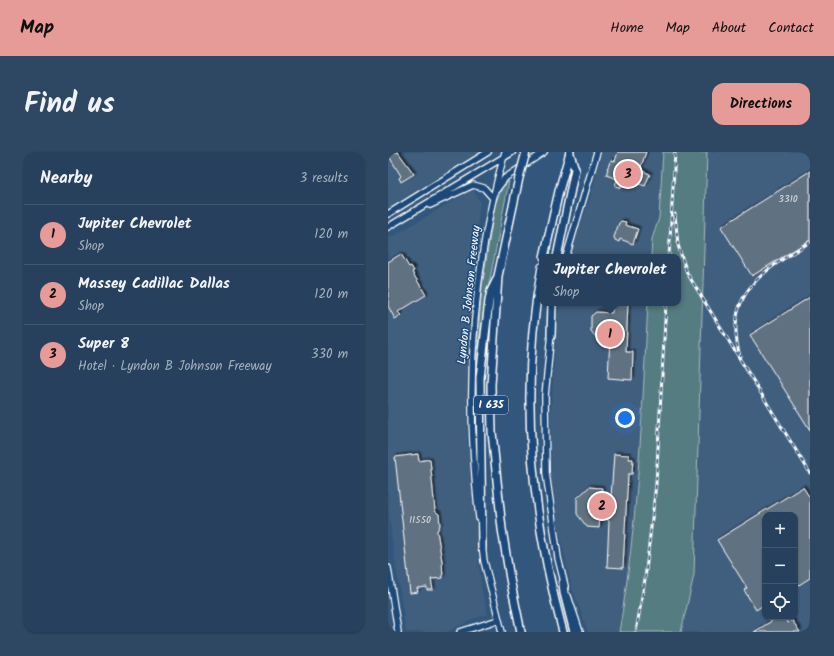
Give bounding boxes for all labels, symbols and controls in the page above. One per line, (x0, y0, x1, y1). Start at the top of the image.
text: Map (20, 13, 54, 43)
text: Home (610, 17, 644, 39)
text: Map (666, 17, 690, 39)
text: About (712, 17, 746, 39)
text: Contact (768, 17, 814, 39)
text: Find us (24, 82, 115, 127)
button: Directions (712, 83, 810, 125)
pin: 3 (615, 159, 641, 189)
text: Nearby (40, 165, 92, 192)
text: 3 results (300, 168, 348, 189)
house number: 3310 (778, 191, 798, 207)
text: Jupiter Chevrolet (78, 212, 192, 236)
text: 1 (51, 224, 55, 245)
text: 120 m (314, 224, 348, 245)
street label: Lyndon B Johnson Freeway (452, 224, 486, 365)
text: Shop (78, 236, 104, 257)
popup (539, 254, 681, 306)
text: Jupiter Chevrolet (553, 258, 667, 282)
text: Massey Cadillac Dallas (78, 272, 230, 296)
text: Shop (553, 282, 579, 303)
text: 2 (49, 284, 57, 305)
text: 120 m (314, 284, 348, 305)
text: Shop (78, 296, 104, 317)
pin: 1 (597, 319, 623, 349)
text: Super 8 (78, 332, 129, 356)
text: 3 (49, 344, 57, 365)
text: 330 m (311, 344, 348, 365)
text: Hotel · Lyndon B Johnson Freeway (78, 356, 272, 377)
road number: I 635 (474, 396, 508, 414)
your location (615, 408, 635, 428)
pin: 2 (589, 491, 615, 521)
house number: 11550 (409, 512, 431, 528)
map controls (762, 512, 798, 620)
button: + (762, 512, 798, 548)
button: − (762, 548, 798, 584)
button: locate (762, 584, 798, 620)

